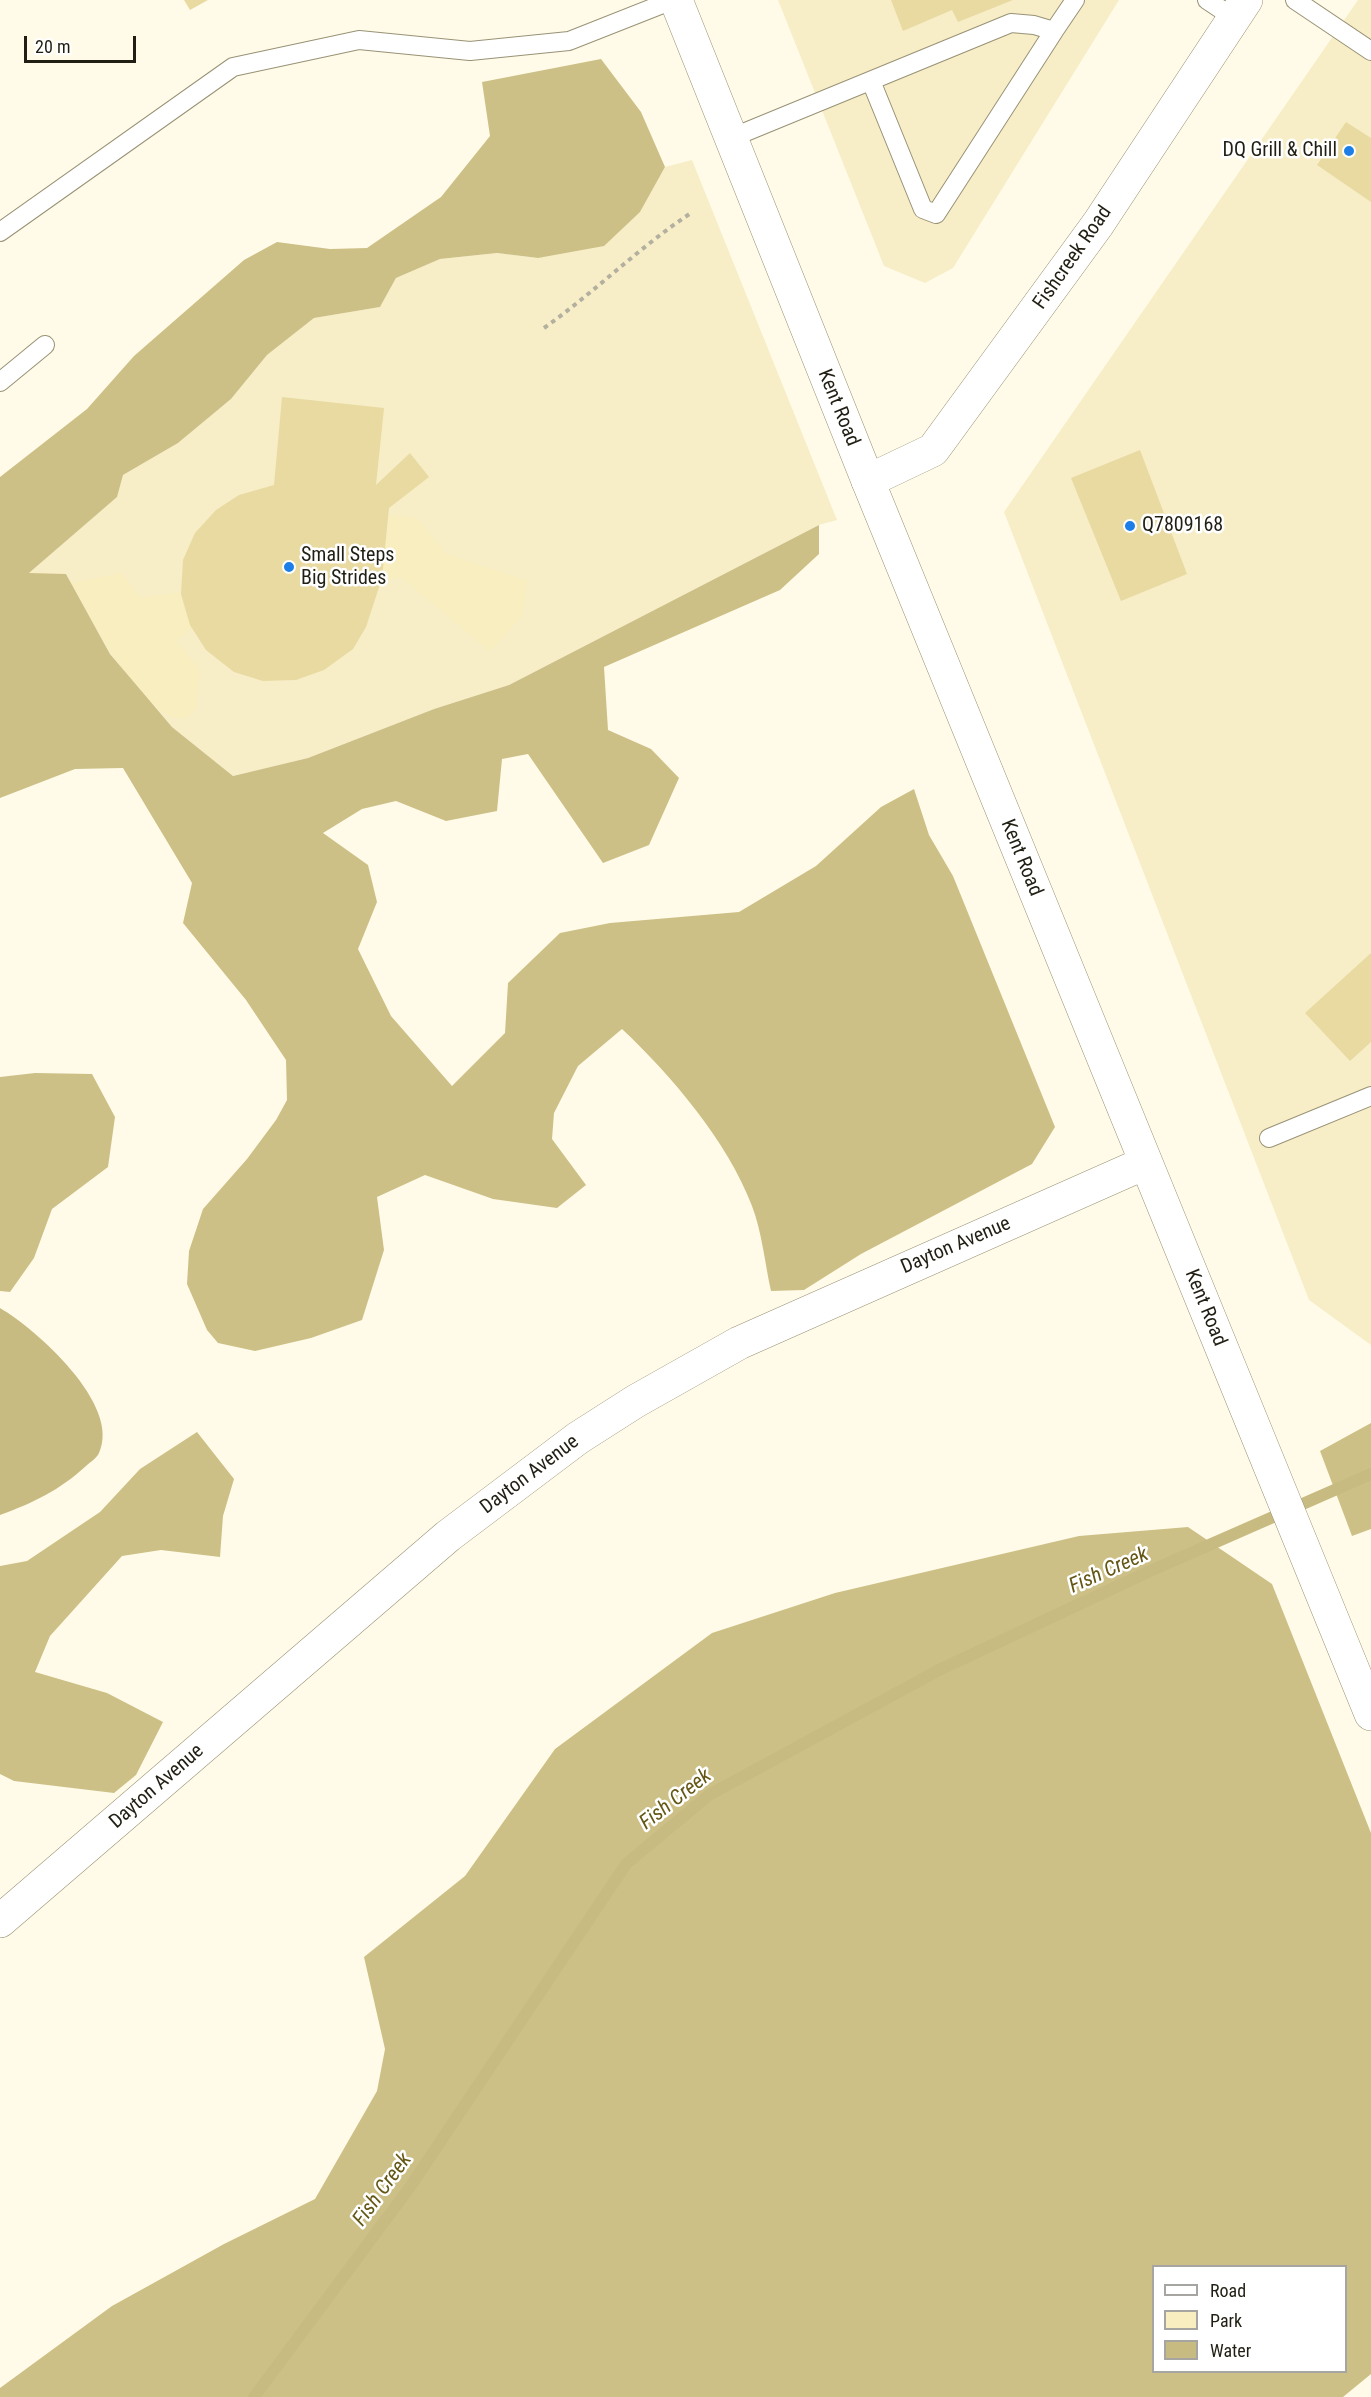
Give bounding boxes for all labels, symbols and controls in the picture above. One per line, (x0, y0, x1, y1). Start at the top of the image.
scale bar (27, 24, 140, 62)
text: 20 m (35, 36, 70, 57)
place label: DQ Grill & Chill (1222, 139, 1337, 163)
marker: DQ Grill & Chill (1342, 144, 1356, 158)
street label: Fishcreek Road (1029, 202, 1117, 314)
street label: Kent Road (812, 366, 864, 450)
place label: Q7809168 (1142, 514, 1223, 538)
marker: Q7809168 (1123, 519, 1137, 533)
place label: Small Steps Big Strides (301, 544, 394, 591)
marker: Small Steps Big Strides (282, 560, 296, 574)
street label: Kent Road (995, 816, 1047, 900)
street label: Dayton Avenue (898, 1212, 1014, 1280)
street label: Kent Road (1179, 1266, 1231, 1350)
street label: Dayton Avenue (476, 1430, 584, 1520)
water label: Fish Creek (1065, 1542, 1153, 1600)
street label: Dayton Avenue (105, 1740, 209, 1834)
water label: Fish Creek (635, 1764, 717, 1836)
water label: Fish Creek (348, 2149, 418, 2231)
legend (1152, 2265, 1347, 2373)
text: Road (1210, 2280, 1246, 2301)
text: Park (1210, 2310, 1242, 2331)
text: Water (1210, 2340, 1251, 2361)

